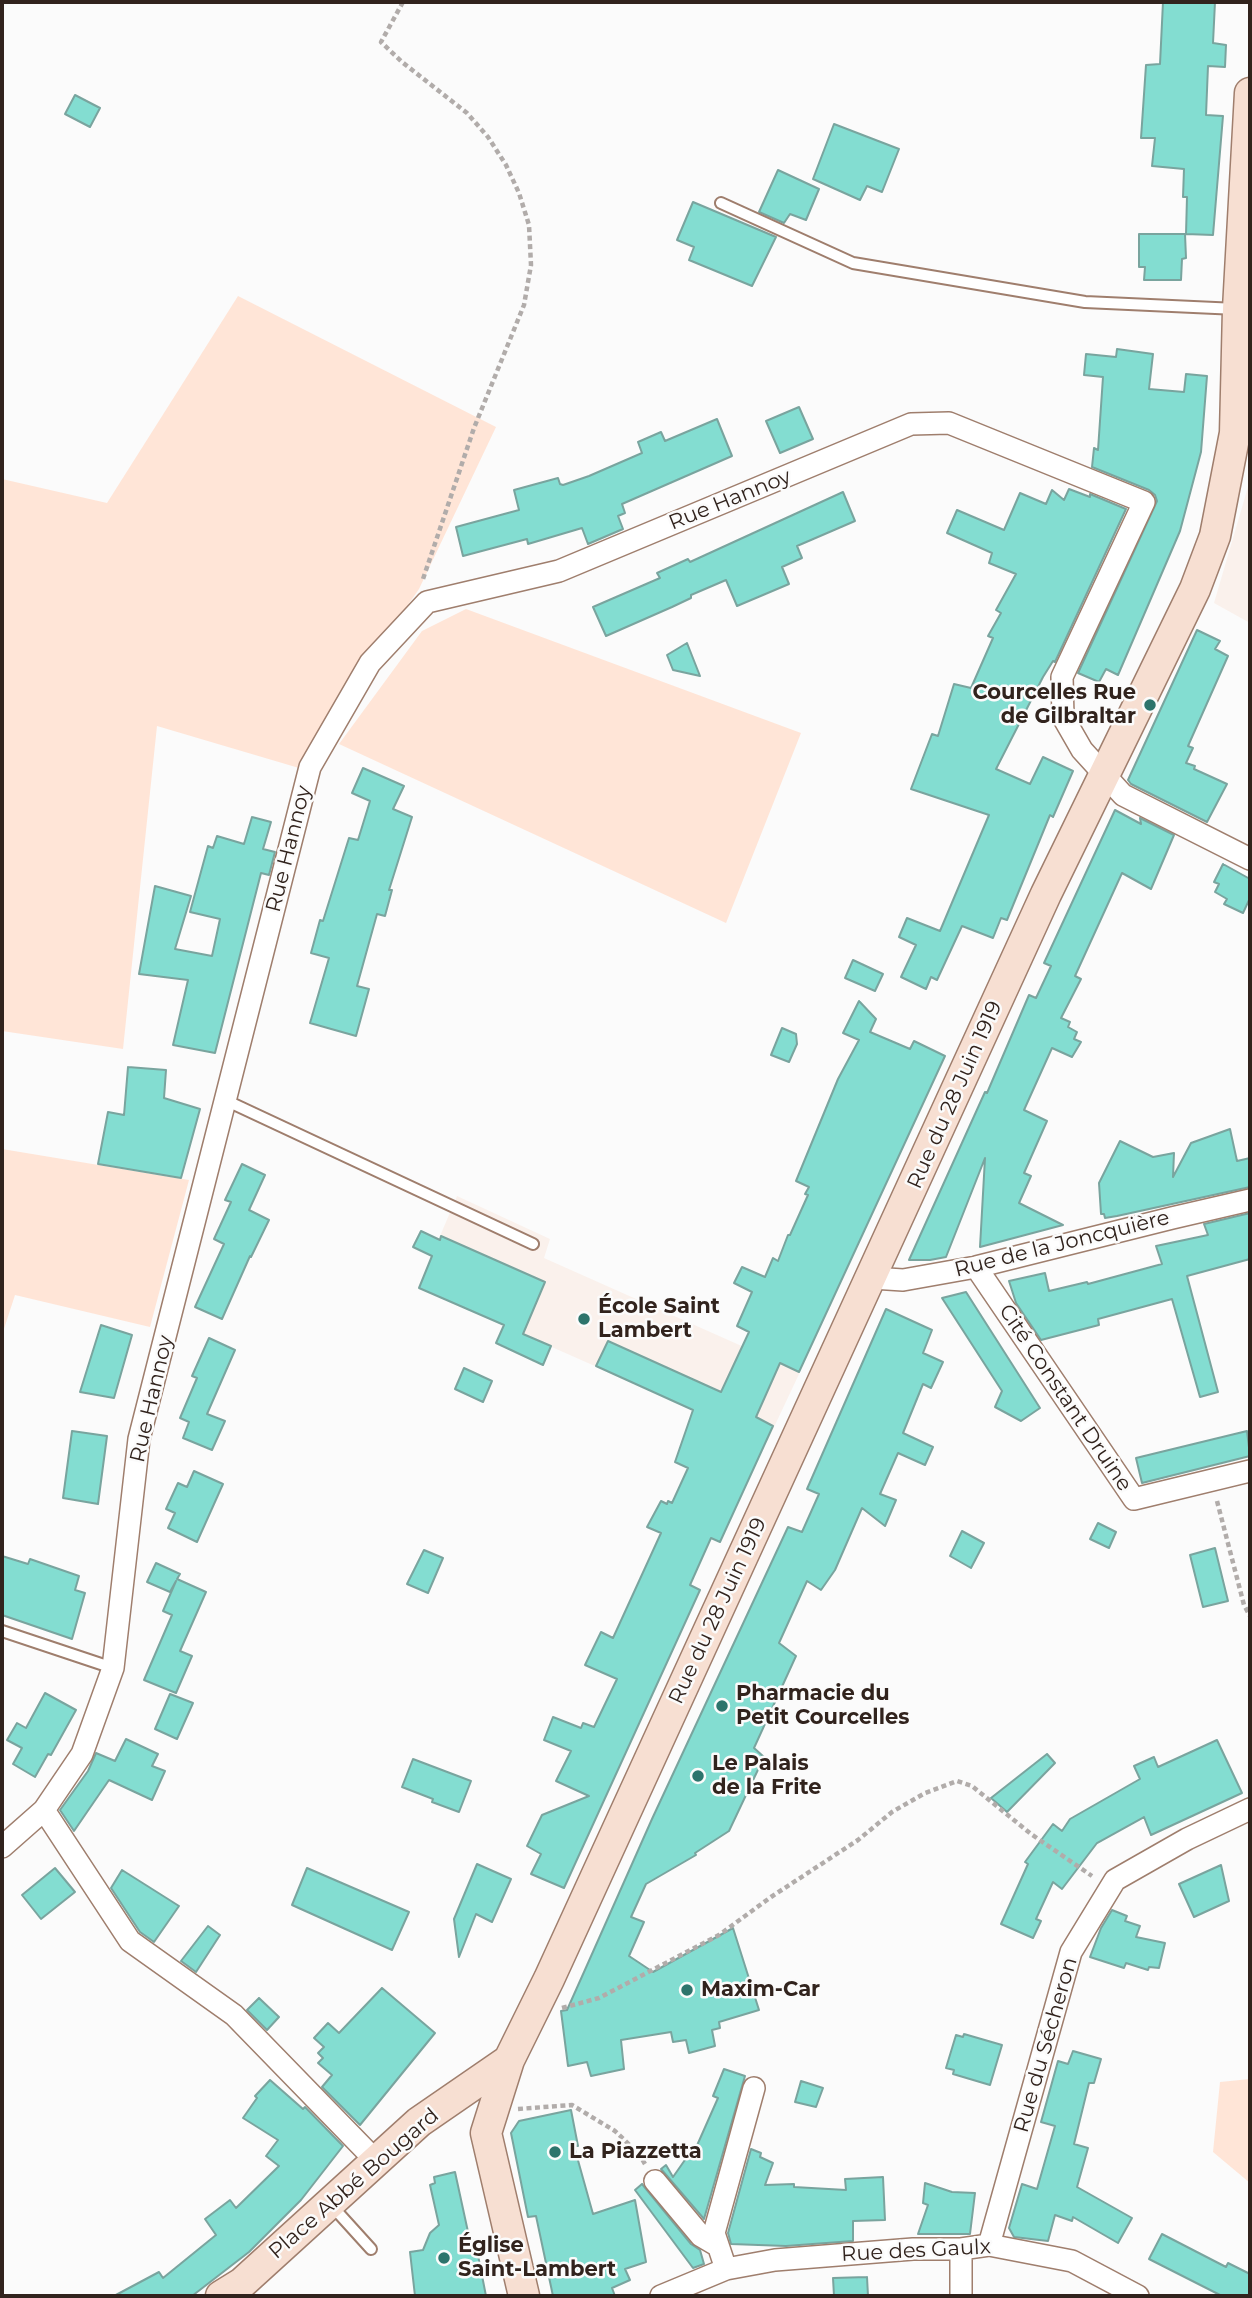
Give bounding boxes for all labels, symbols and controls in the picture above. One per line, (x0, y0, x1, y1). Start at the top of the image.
street label: Rue Hannoy (665, 464, 795, 536)
place label: Courcelles Rue de Gilbraltar (973, 680, 1136, 730)
marker: Courcelles Rue de Gilbraltar (1142, 697, 1158, 713)
street label: Rue Hannoy (261, 783, 317, 915)
street label: Rue du 28 Juin 1919 (902, 997, 1008, 1193)
street label: Rue de la Joncquière (952, 1205, 1172, 1283)
place label: École Saint Lambert (598, 1294, 720, 1344)
street label: Cité Constant Druine (993, 1300, 1137, 1496)
marker: École Saint Lambert (576, 1311, 592, 1327)
street label: Rue Hannoy (125, 1333, 179, 1465)
street label: Rue du 28 Juin 1919 (664, 1514, 772, 1708)
place label: Pharmacie du Petit Courcelles (736, 1681, 909, 1731)
marker: Pharmacie du Petit Courcelles (714, 1698, 730, 1714)
place label: Le Palais de la Frite (712, 1751, 821, 1801)
marker: Le Palais de la Frite (690, 1768, 706, 1784)
street label: Rue du Sécheron (1009, 1955, 1083, 2135)
place label: Maxim-Car (701, 1977, 820, 2003)
marker: Maxim-Car (679, 1982, 695, 1998)
street label: Place Abbé Bougard (264, 2103, 444, 2265)
place label: La Piazzetta (569, 2139, 702, 2165)
marker: La Piazzetta (547, 2144, 563, 2160)
place label: Église Saint-Lambert (458, 2233, 616, 2283)
street label: Rue des Gaulx (841, 2234, 991, 2268)
marker: Église Saint-Lambert (436, 2250, 452, 2266)

